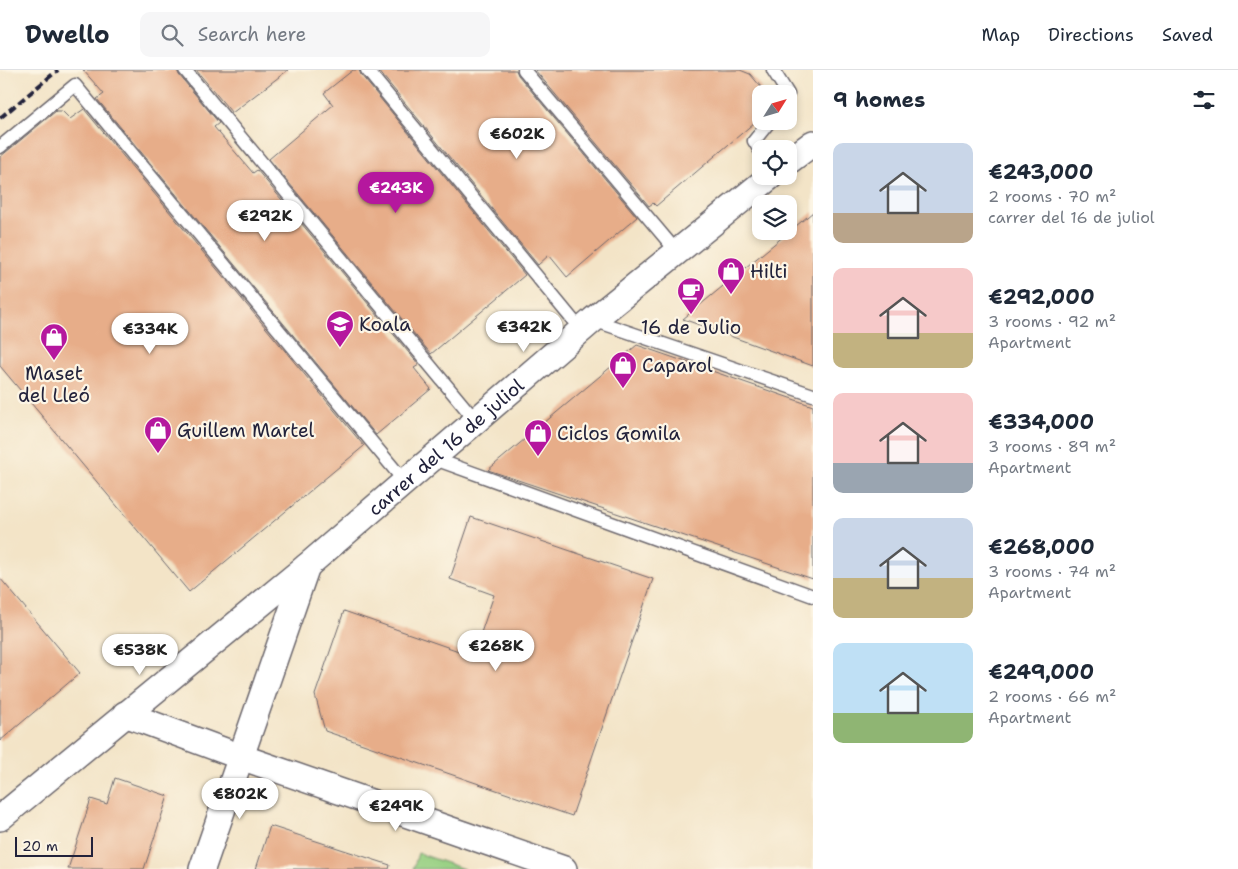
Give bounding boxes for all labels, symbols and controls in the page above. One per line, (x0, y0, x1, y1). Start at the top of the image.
search box (140, 12, 490, 57)
text: Dwello (25, 19, 110, 51)
icon: search (158, 21, 186, 49)
text: Search here (198, 22, 306, 47)
text: Map (982, 23, 1020, 47)
text: Directions (1048, 23, 1134, 47)
text: Saved (1162, 23, 1213, 47)
north arrow (752, 85, 798, 130)
map controls (752, 85, 797, 240)
text: 9 homes (833, 86, 925, 114)
icon: filters (1190, 86, 1218, 114)
pin: €602K (482, 118, 552, 160)
text: €602K (489, 123, 545, 144)
button: locate (752, 140, 797, 185)
text: €243,000 (988, 158, 1093, 186)
icon: home (873, 163, 933, 223)
pin: €243K (361, 172, 431, 214)
text: €243K (369, 177, 423, 198)
text: 2 rooms · 70 m² (988, 186, 1116, 207)
button: layers (752, 195, 797, 240)
pin: €292K (230, 200, 300, 242)
text: €292K (238, 205, 292, 226)
text: carrer del 16 de juliol (988, 207, 1155, 228)
shop icon: Hilti (716, 256, 746, 295)
place label: Hilti (750, 259, 788, 284)
cafe icon: 16 de Julio (676, 276, 706, 315)
text: €292,000 (988, 283, 1095, 311)
icon: home (873, 288, 933, 348)
school or university icon: Koala (325, 309, 355, 348)
pin: €342K (489, 310, 559, 353)
text: 3 rooms · 92 m² (988, 311, 1116, 332)
pin: €334K (115, 312, 185, 355)
place label: Koala (359, 312, 411, 337)
place label: 16 de Julio (641, 315, 741, 340)
text: €342K (497, 316, 551, 337)
text: €334K (122, 318, 178, 339)
shop icon: Maset del Lleó (39, 322, 69, 361)
text: Apartment (988, 332, 1071, 353)
shop icon: Caparol (608, 350, 638, 389)
place label: Caparol (642, 353, 713, 378)
place label: Maset del Lleó (18, 361, 90, 408)
street label: carrer del 16 de juliol (362, 373, 529, 521)
text: €334,000 (988, 408, 1094, 436)
icon: home (873, 413, 933, 473)
shop icon: Guillem Martel (143, 415, 173, 454)
place label: Guillem Martel (177, 418, 315, 443)
shop icon: Ciclos Gomila (523, 418, 553, 457)
place label: Ciclos Gomila (557, 421, 680, 446)
text: 3 rooms · 89 m² (988, 436, 1116, 457)
text: Apartment (988, 457, 1071, 478)
text: €268,000 (988, 533, 1095, 561)
icon: home (873, 538, 933, 598)
text: 3 rooms · 74 m² (988, 561, 1116, 582)
text: Apartment (988, 582, 1071, 603)
pin: €268K (461, 630, 531, 672)
pin: €538K (105, 634, 175, 676)
text: €268K (468, 635, 524, 656)
text: €538K (113, 639, 167, 660)
text: €249,000 (988, 658, 1094, 686)
icon: home (873, 663, 933, 723)
text: 2 rooms · 66 m² (988, 686, 1116, 707)
text: Apartment (988, 707, 1071, 728)
pin: €802K (205, 778, 275, 820)
text: €802K (212, 783, 268, 804)
pin: €249K (361, 790, 431, 832)
text: €249K (369, 795, 423, 816)
scale bar (15, 834, 92, 857)
text: 20 m (22, 837, 58, 855)

